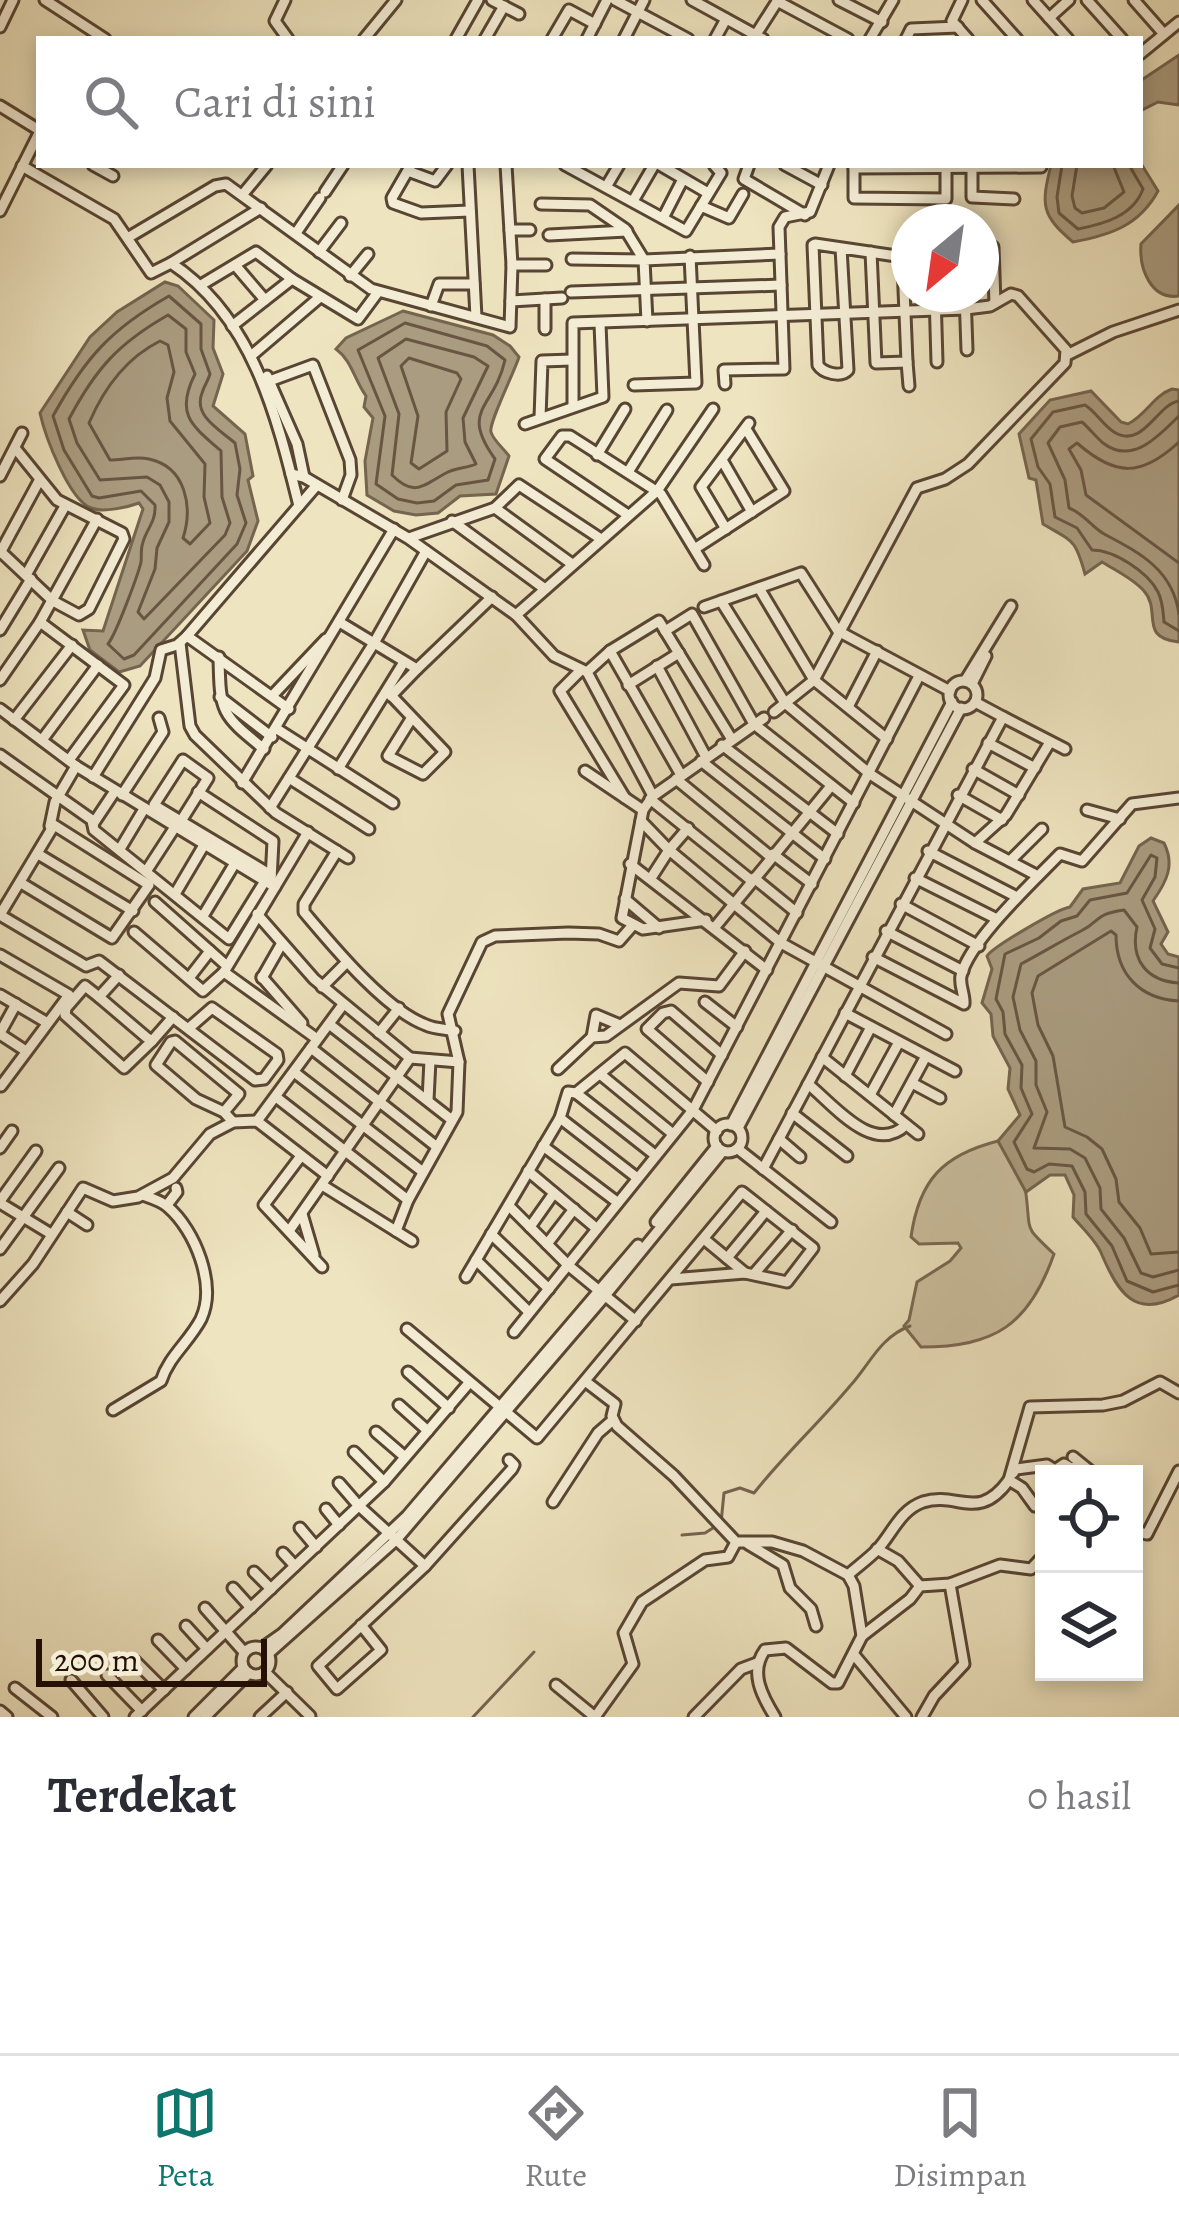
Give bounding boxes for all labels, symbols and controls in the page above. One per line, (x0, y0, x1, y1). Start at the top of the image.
search box (36, 36, 1143, 168)
icon: search (78, 69, 144, 135)
text: Cari di sini (174, 71, 376, 133)
north arrow (891, 204, 999, 312)
map controls (1035, 1465, 1143, 1681)
button: locate (1035, 1465, 1143, 1573)
button: layers (1035, 1573, 1143, 1681)
scale bar (36, 1633, 267, 1686)
text: 200 m (54, 1637, 139, 1682)
text: Terdekat (48, 1760, 236, 1830)
text: 0 hasil (1027, 1769, 1131, 1822)
tab: Peta (152, 2080, 218, 2197)
tab: Rute (523, 2080, 589, 2197)
tab: Disimpan (893, 2080, 1027, 2197)

